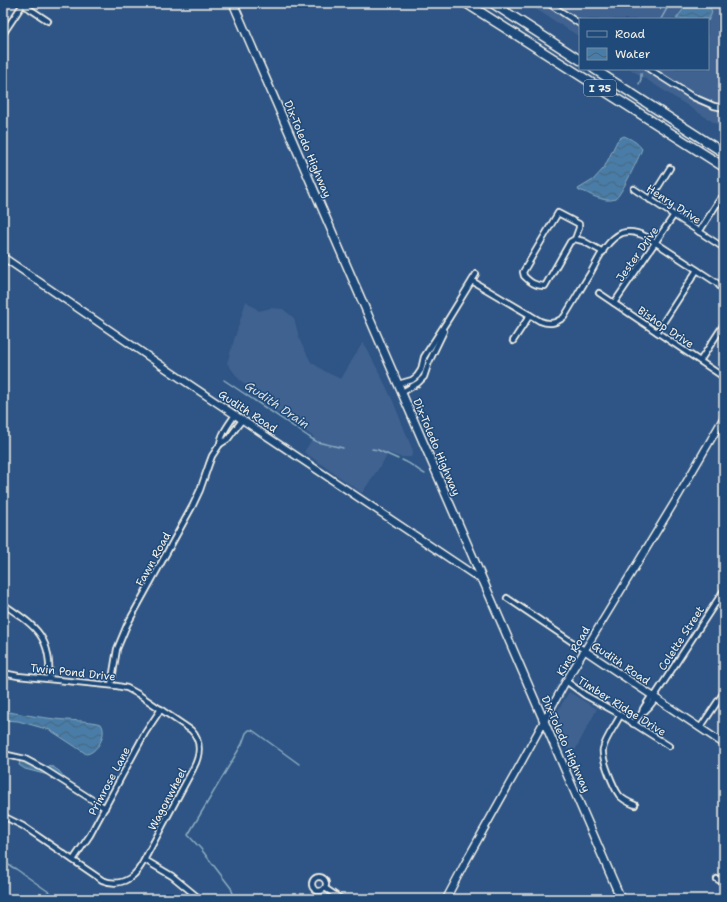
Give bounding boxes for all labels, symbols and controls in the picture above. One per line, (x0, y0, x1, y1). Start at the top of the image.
legend (579, 18, 709, 70)
text: Road (615, 26, 646, 42)
text: Water (615, 46, 651, 62)
road number: I 75 (584, 80, 616, 96)
street label: Dix-Toledo Highway (280, 98, 335, 200)
street label: Henry Drive (643, 181, 704, 228)
street label: Jester Drive (613, 224, 662, 285)
street label: Bishop Drive (635, 303, 697, 352)
water label: Gudith Drain (242, 377, 312, 433)
street label: Gudith Road (215, 387, 280, 436)
street label: Dix-Toledo Highway (409, 396, 464, 498)
street label: Fawn Road (132, 529, 174, 589)
street label: Colette Street (655, 603, 708, 673)
street label: King Road (553, 624, 594, 679)
street label: Gudith Road (589, 638, 653, 688)
street label: Twin Pond Drive (30, 661, 116, 684)
street label: Timber Ridge Drive (575, 673, 669, 740)
street label: Dix-Toledo Highway (537, 694, 594, 795)
street label: Primrose Lane (85, 744, 134, 818)
street label: Wagonwheel (145, 765, 190, 833)

